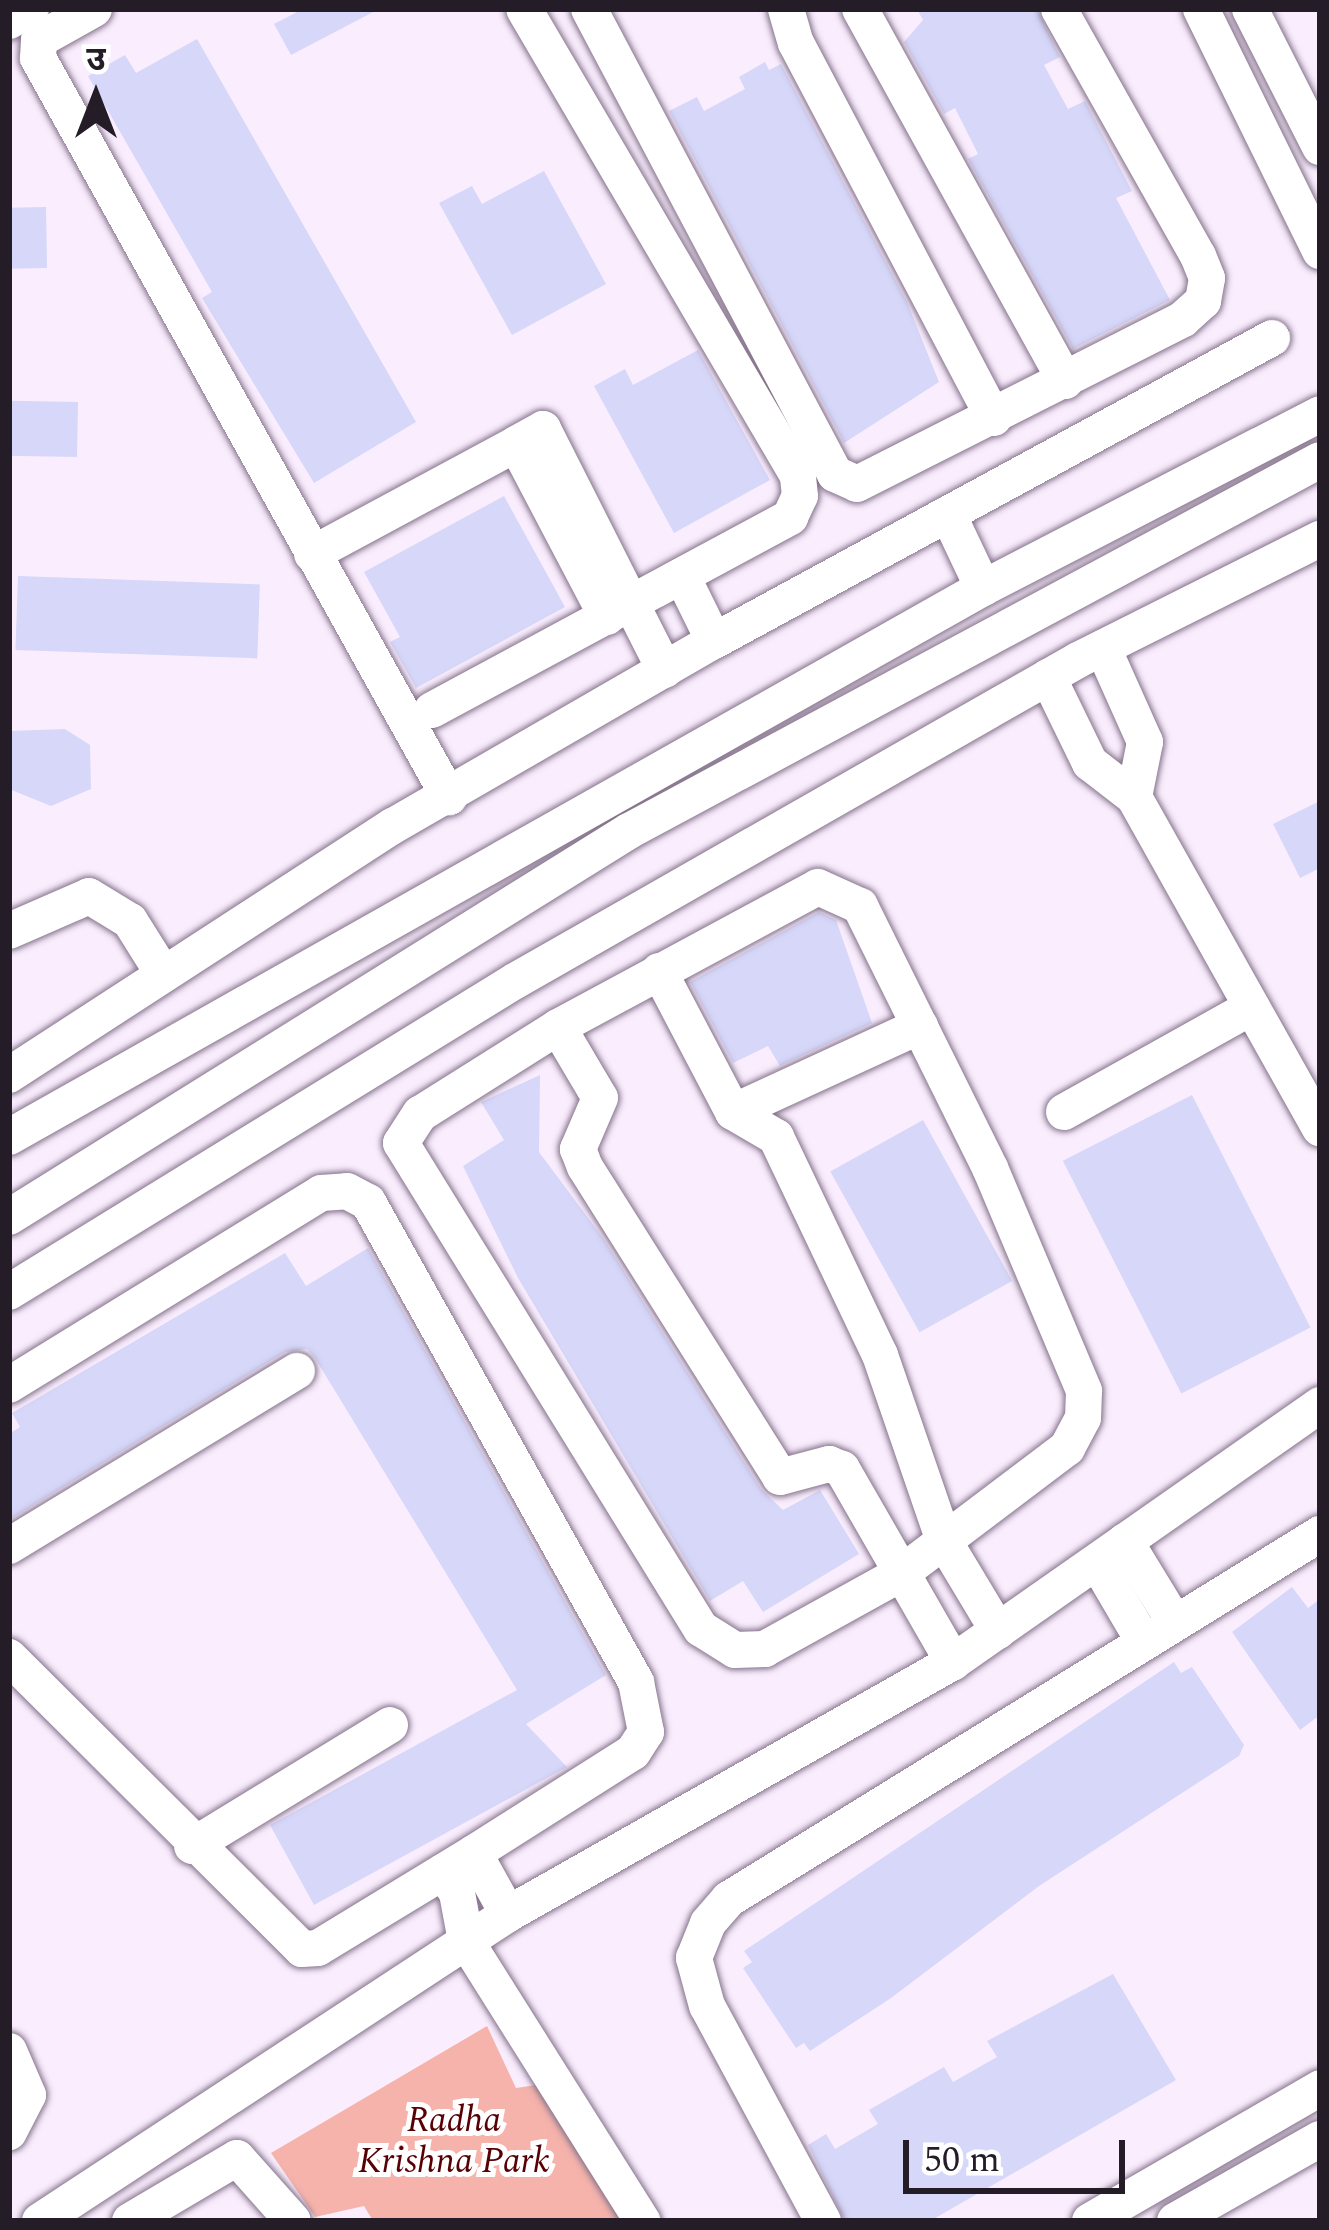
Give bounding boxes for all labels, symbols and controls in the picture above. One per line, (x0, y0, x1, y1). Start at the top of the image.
text: उ (86, 35, 106, 85)
north arrow (36, 36, 156, 156)
park label: Radha Krishna Park (358, 2098, 550, 2183)
scale bar (909, 2116, 1131, 2190)
text: 50 m (924, 2133, 1000, 2188)

